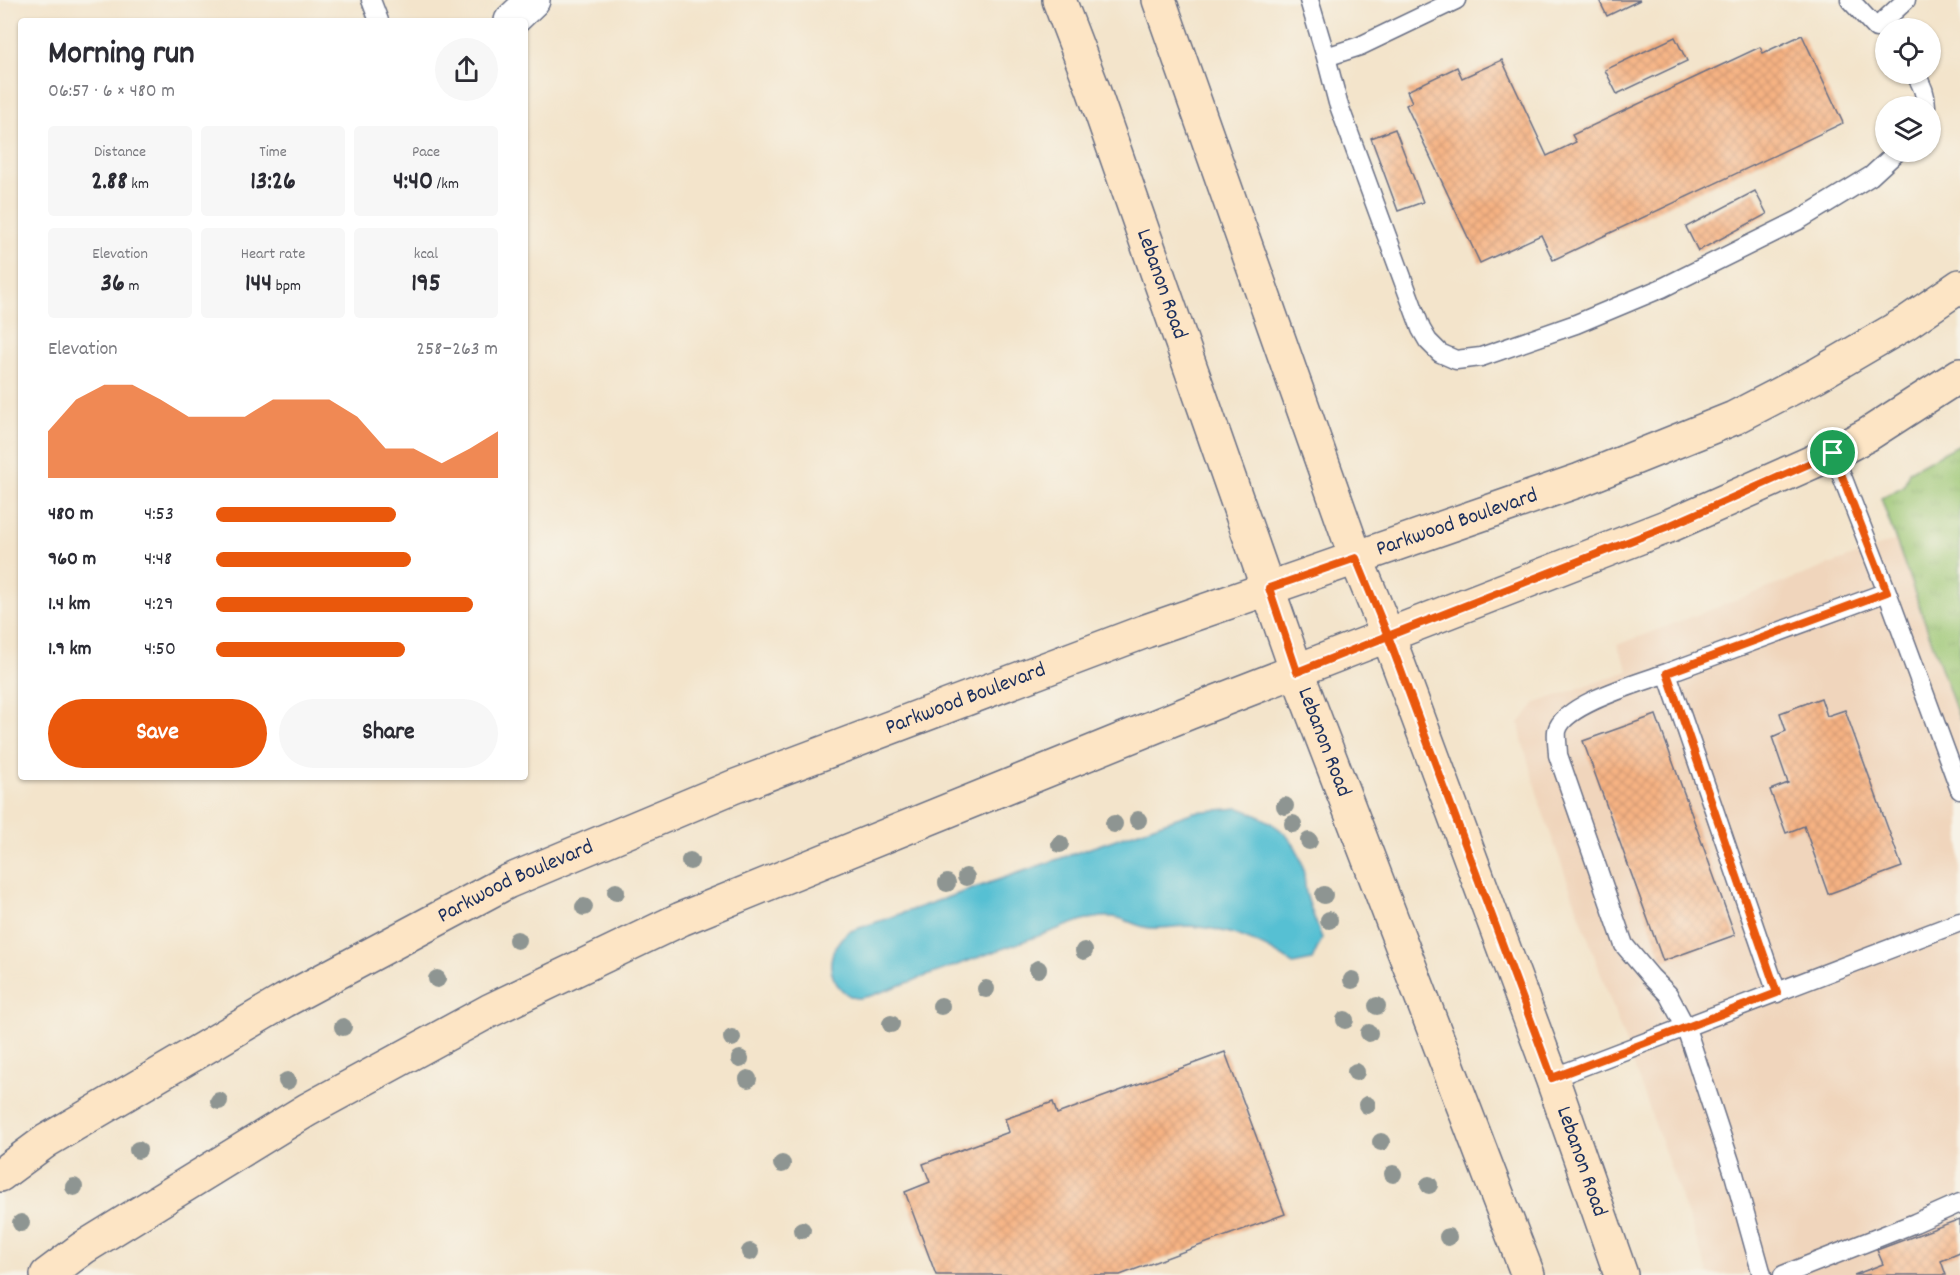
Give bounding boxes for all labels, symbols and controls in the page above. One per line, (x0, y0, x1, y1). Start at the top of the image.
map controls (1875, 18, 1941, 162)
button: locate (1875, 18, 1941, 84)
text: Morning run (48, 32, 195, 79)
button: share (435, 38, 498, 101)
text: 06:57 · 6 × 480 m (48, 78, 175, 106)
button: layers (1875, 96, 1941, 162)
text: Distance (94, 141, 146, 164)
text: Time (259, 141, 287, 164)
text: Pace (412, 141, 440, 164)
text: 2.88 (91, 164, 128, 201)
text: 13:26 (250, 164, 296, 201)
text: 4:40 (393, 164, 433, 201)
text: km (128, 173, 149, 196)
text: /km (433, 173, 459, 196)
street label: Lebanon Road (1128, 225, 1195, 343)
text: Elevation (92, 243, 148, 266)
text: Heart rate (241, 243, 305, 266)
text: kcal (414, 243, 438, 266)
text: 36 (101, 266, 125, 303)
text: 144 (245, 266, 272, 303)
text: 195 (411, 266, 441, 303)
text: m (125, 275, 139, 298)
text: bpm (272, 275, 301, 298)
text: Elevation (48, 336, 118, 364)
text: 258–263 m (416, 336, 498, 364)
pin (1807, 427, 1858, 478)
icon: arrive (1816, 436, 1849, 469)
street label: Parkwood Boulevard (1372, 480, 1542, 565)
text: 480 m (48, 501, 94, 529)
text: 4:53 (144, 501, 174, 529)
text: 960 m (48, 546, 96, 574)
text: 4:48 (144, 546, 172, 574)
text: 1.4 km (48, 591, 91, 619)
text: 4:29 (144, 591, 174, 619)
text: 1.9 km (48, 636, 91, 664)
text: 4:50 (144, 636, 176, 664)
street label: Parkwood Boulevard (881, 655, 1050, 744)
street label: Lebanon Road (1289, 683, 1359, 801)
button: Save (48, 699, 267, 768)
button: Share (279, 699, 498, 768)
street label: Parkwood Boulevard (432, 832, 598, 932)
street label: Lebanon Road (1548, 1102, 1615, 1221)

